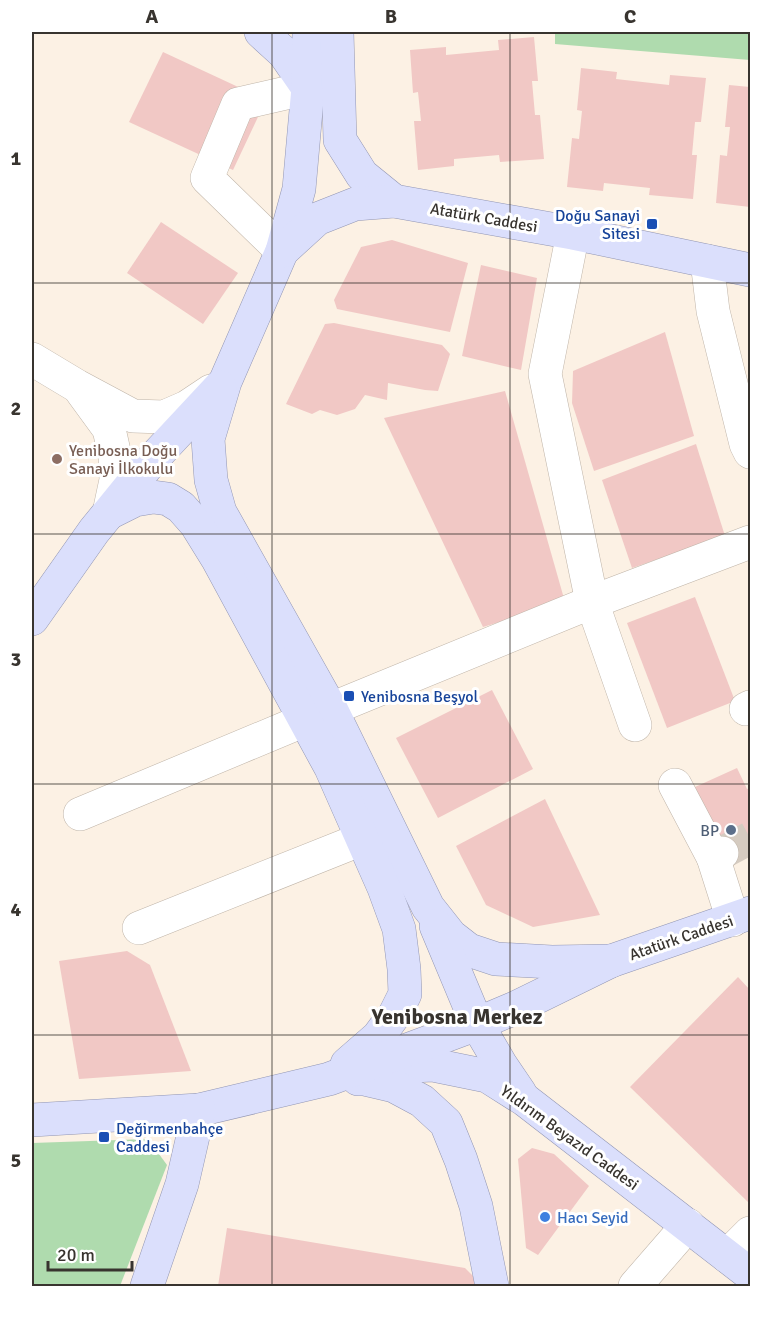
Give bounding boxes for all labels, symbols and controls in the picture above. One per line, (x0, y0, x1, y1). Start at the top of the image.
text: A (146, 4, 159, 29)
text: B (385, 4, 397, 29)
text: C (624, 4, 636, 29)
text: 1 (11, 146, 22, 171)
street label: Atatürk Caddesi (429, 199, 539, 237)
place label: Doğu Sanayi Sitesi (555, 206, 640, 244)
marker: Doğu Sanayi Sitesi (645, 217, 659, 231)
text: 2 (11, 396, 21, 421)
place label: Yenibosna Doğu Sanayi İlkokulu (69, 441, 177, 479)
marker: Yenibosna Doğu Sanayi İlkokulu (50, 452, 64, 466)
text: 3 (11, 647, 21, 672)
place label: Yenibosna Beşyol (361, 687, 479, 707)
marker: Yenibosna Beşyol (342, 689, 356, 703)
place label: BP (700, 821, 719, 841)
marker: BP (724, 823, 738, 837)
text: 4 (11, 897, 22, 922)
street label: Atatürk Caddesi (627, 911, 736, 965)
district label: Yenibosna Merkez (370, 1003, 543, 1030)
street label: Yıldırım Beyazıd Caddesi (496, 1081, 643, 1195)
place label: Değirmenbahçe Caddesi (116, 1119, 223, 1157)
marker: Değirmenbahçe Caddesi (97, 1130, 111, 1144)
text: 5 (11, 1148, 21, 1173)
place label: Hacı Seyid (557, 1208, 629, 1228)
marker: Hacı Seyid (538, 1210, 552, 1224)
scale bar (48, 1234, 132, 1272)
text: 20 m (57, 1244, 95, 1266)

